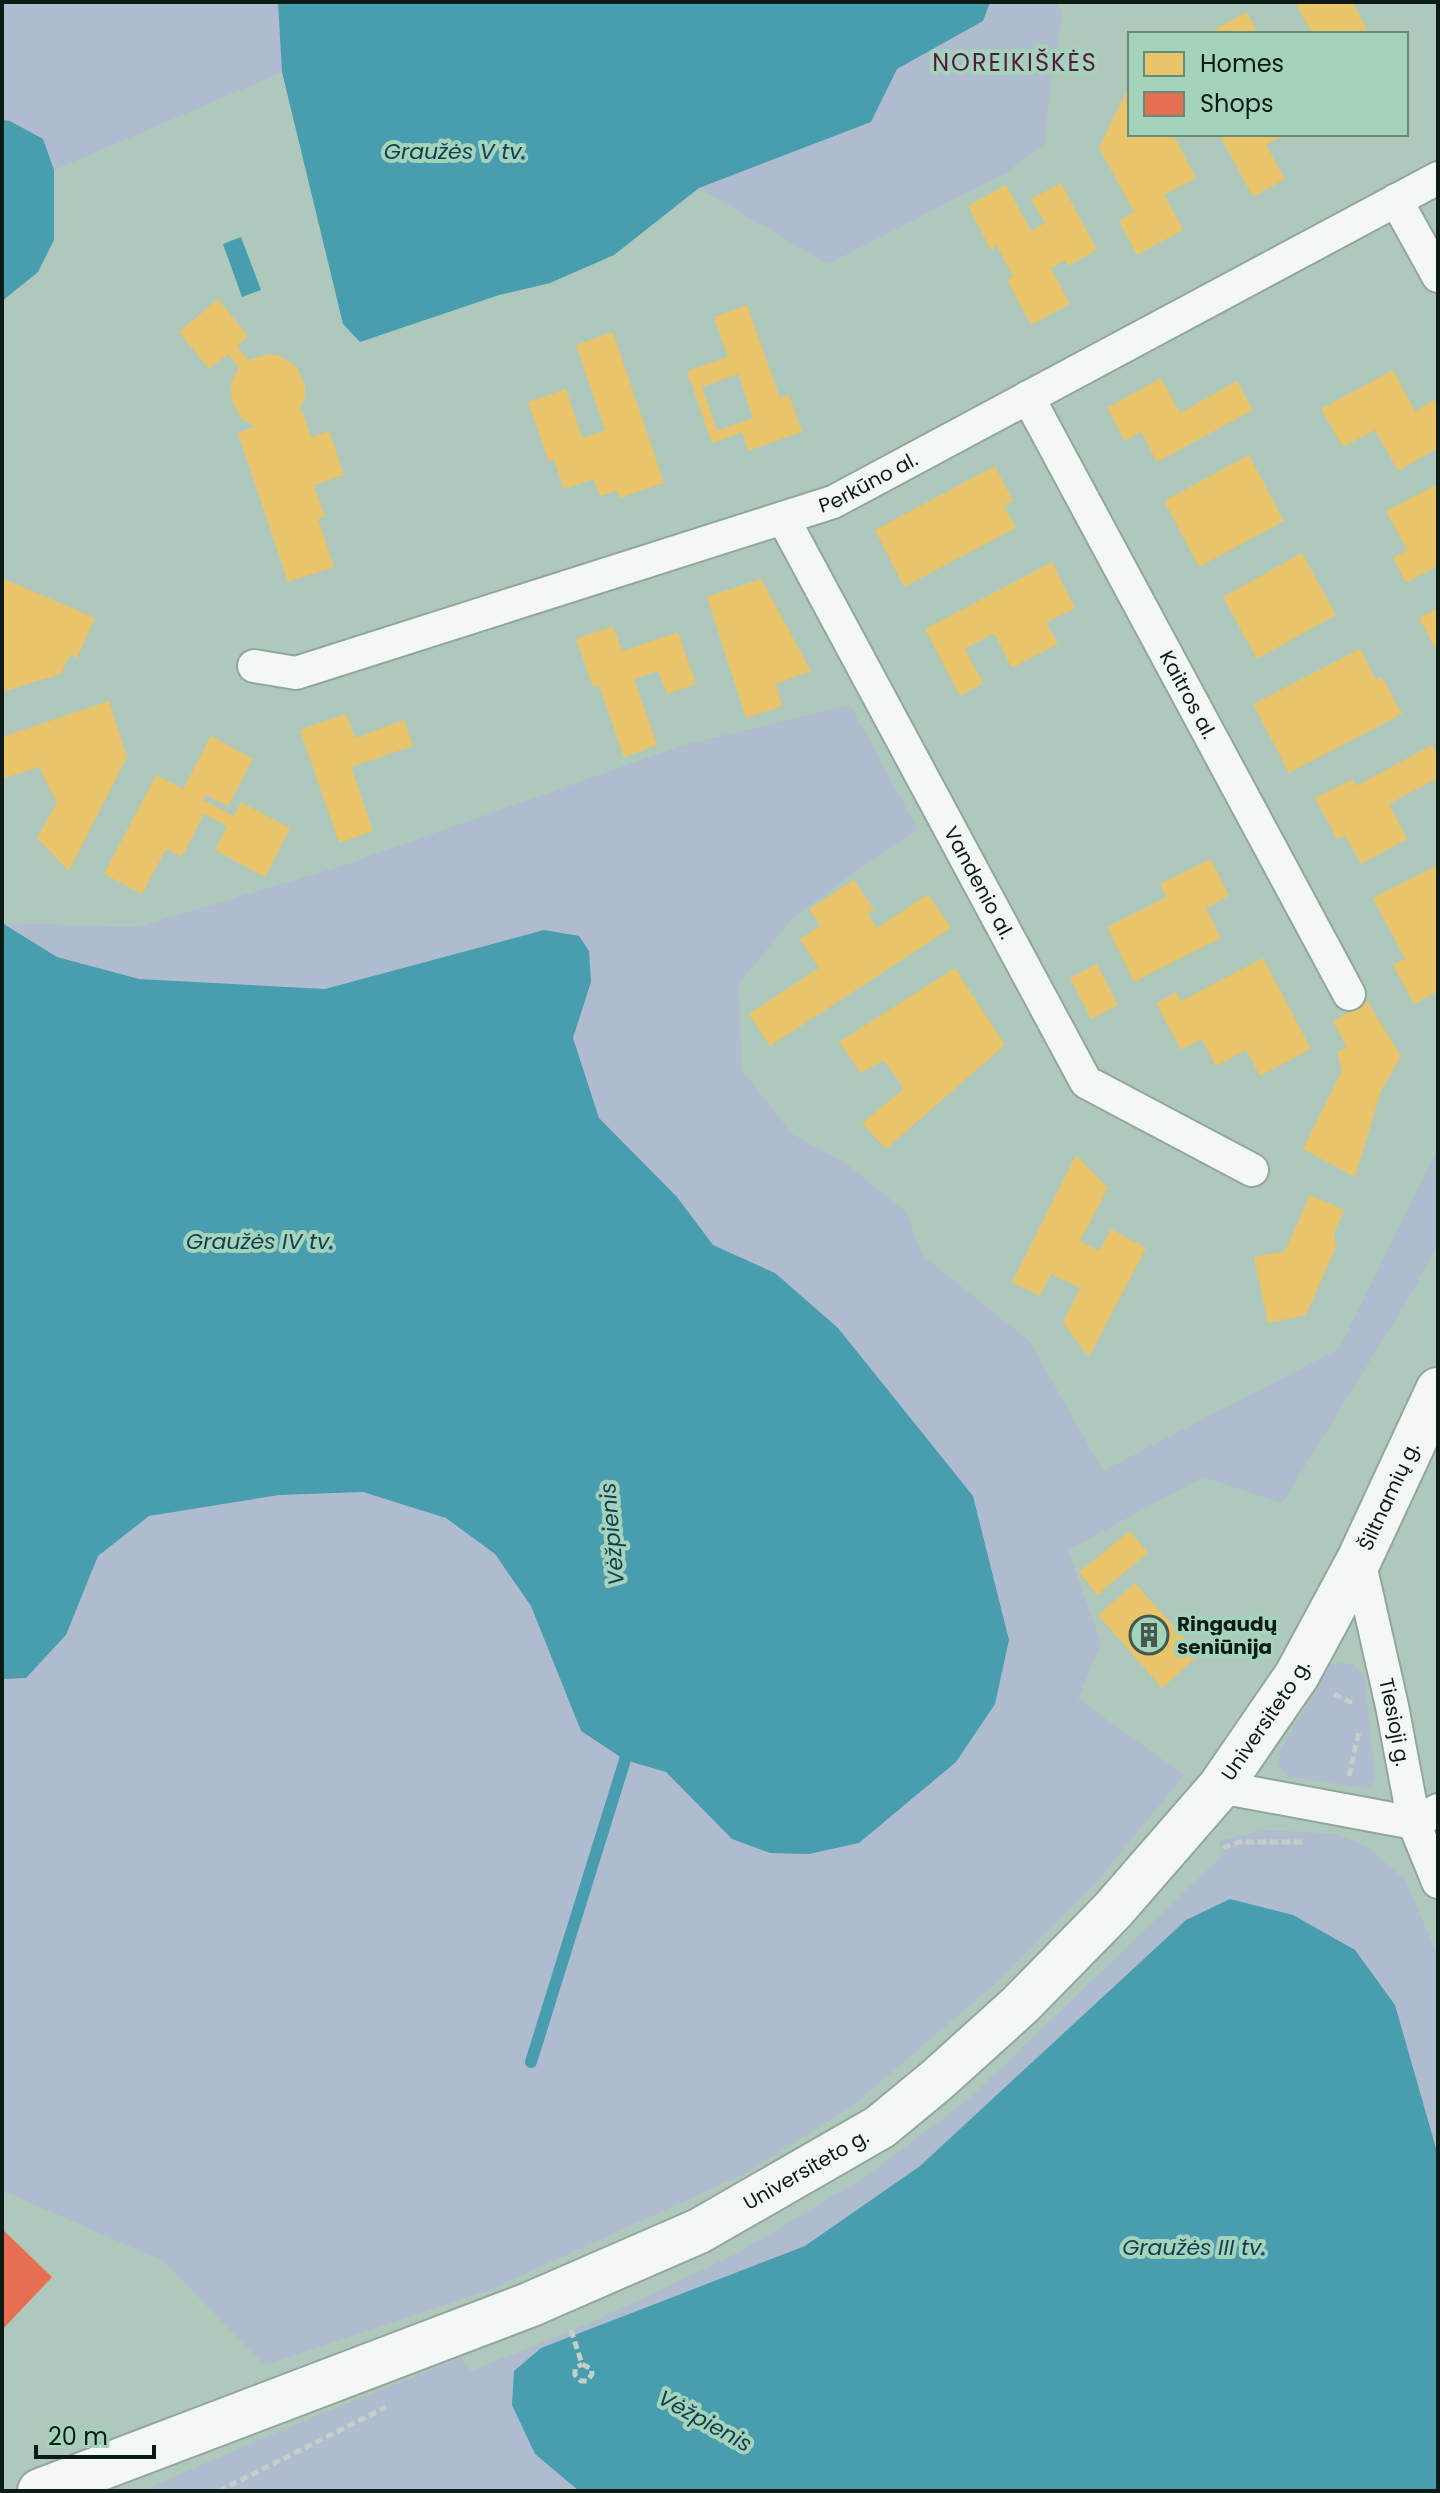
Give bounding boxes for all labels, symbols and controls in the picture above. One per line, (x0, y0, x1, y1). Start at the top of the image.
legend (1128, 32, 1408, 136)
district label: NOREIKIŠKĖS (932, 46, 1098, 79)
text: Homes (1200, 47, 1284, 80)
text: Shops (1200, 87, 1274, 120)
water label: Graužės V tv. (384, 136, 526, 167)
street label: Perkūno al. (815, 445, 922, 520)
street label: Kaitros al. (1153, 646, 1223, 744)
street label: Vandenio al. (937, 821, 1021, 944)
water label: Graužės IV tv. (186, 1226, 334, 1257)
street label: Šiltnamių g. (1351, 1437, 1426, 1555)
water label: Vėžpienis (592, 1481, 632, 1587)
place label: Ringaudų seniūnija (1177, 1610, 1277, 1661)
building icon: Ringaudų seniūnija (1128, 1614, 1170, 1656)
street label: Universiteto g. (1215, 1655, 1317, 1786)
street label: Tiesioji g. (1372, 1675, 1417, 1769)
street label: Universiteto g. (738, 2122, 874, 2217)
water label: Graužės III tv. (1122, 2232, 1266, 2263)
water label: Vėžpienis (652, 2382, 758, 2460)
scale bar (36, 2409, 154, 2459)
text: 20 m (48, 2420, 108, 2453)

